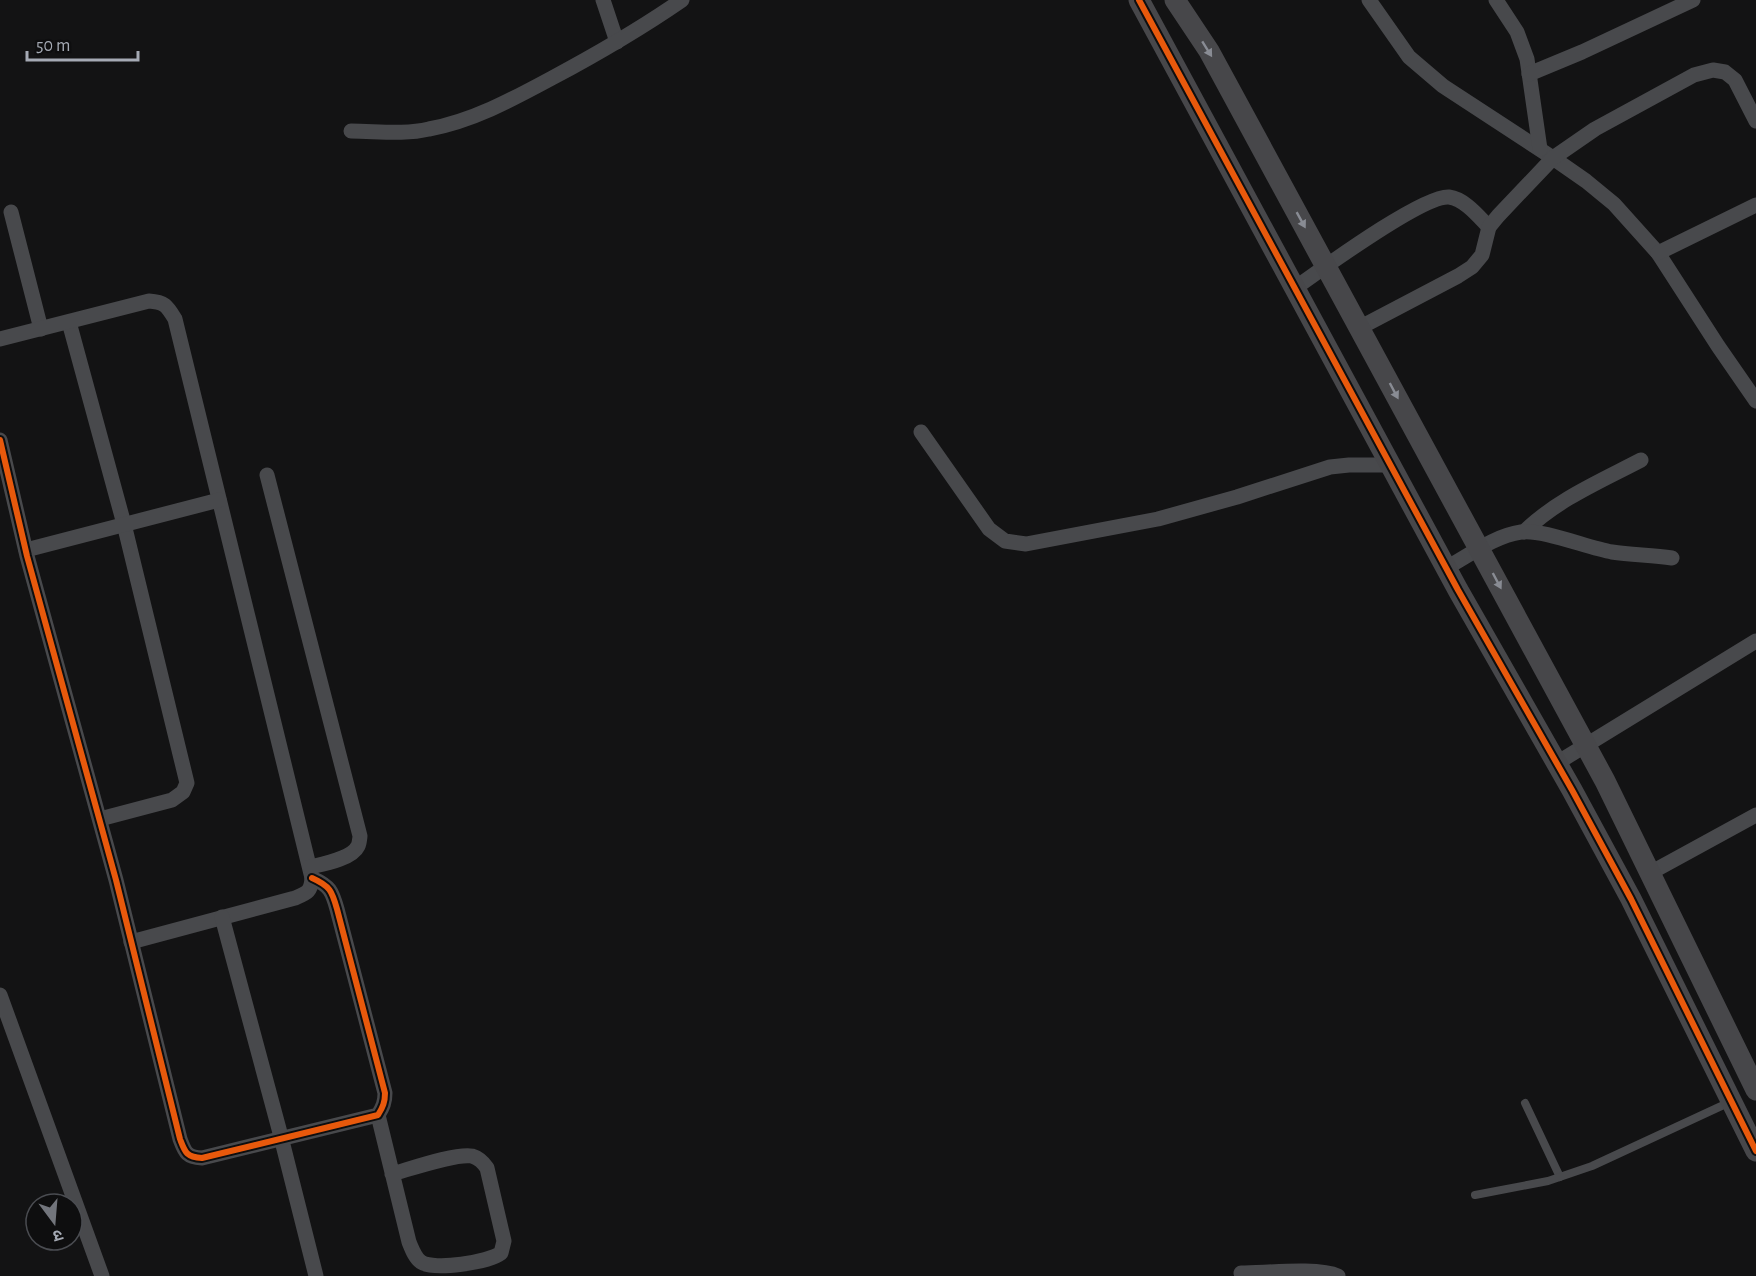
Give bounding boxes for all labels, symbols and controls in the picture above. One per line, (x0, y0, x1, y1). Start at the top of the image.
scale bar (27, 24, 138, 62)
text: 50 m (36, 37, 70, 55)
one-way arrow (1202, 41, 1213, 57)
one-way arrow (1296, 211, 1306, 228)
one-way arrow (1389, 383, 1399, 400)
one-way arrow (1492, 573, 1502, 590)
north arrow (24, 1192, 84, 1252)
text: उ (51, 1226, 65, 1245)

